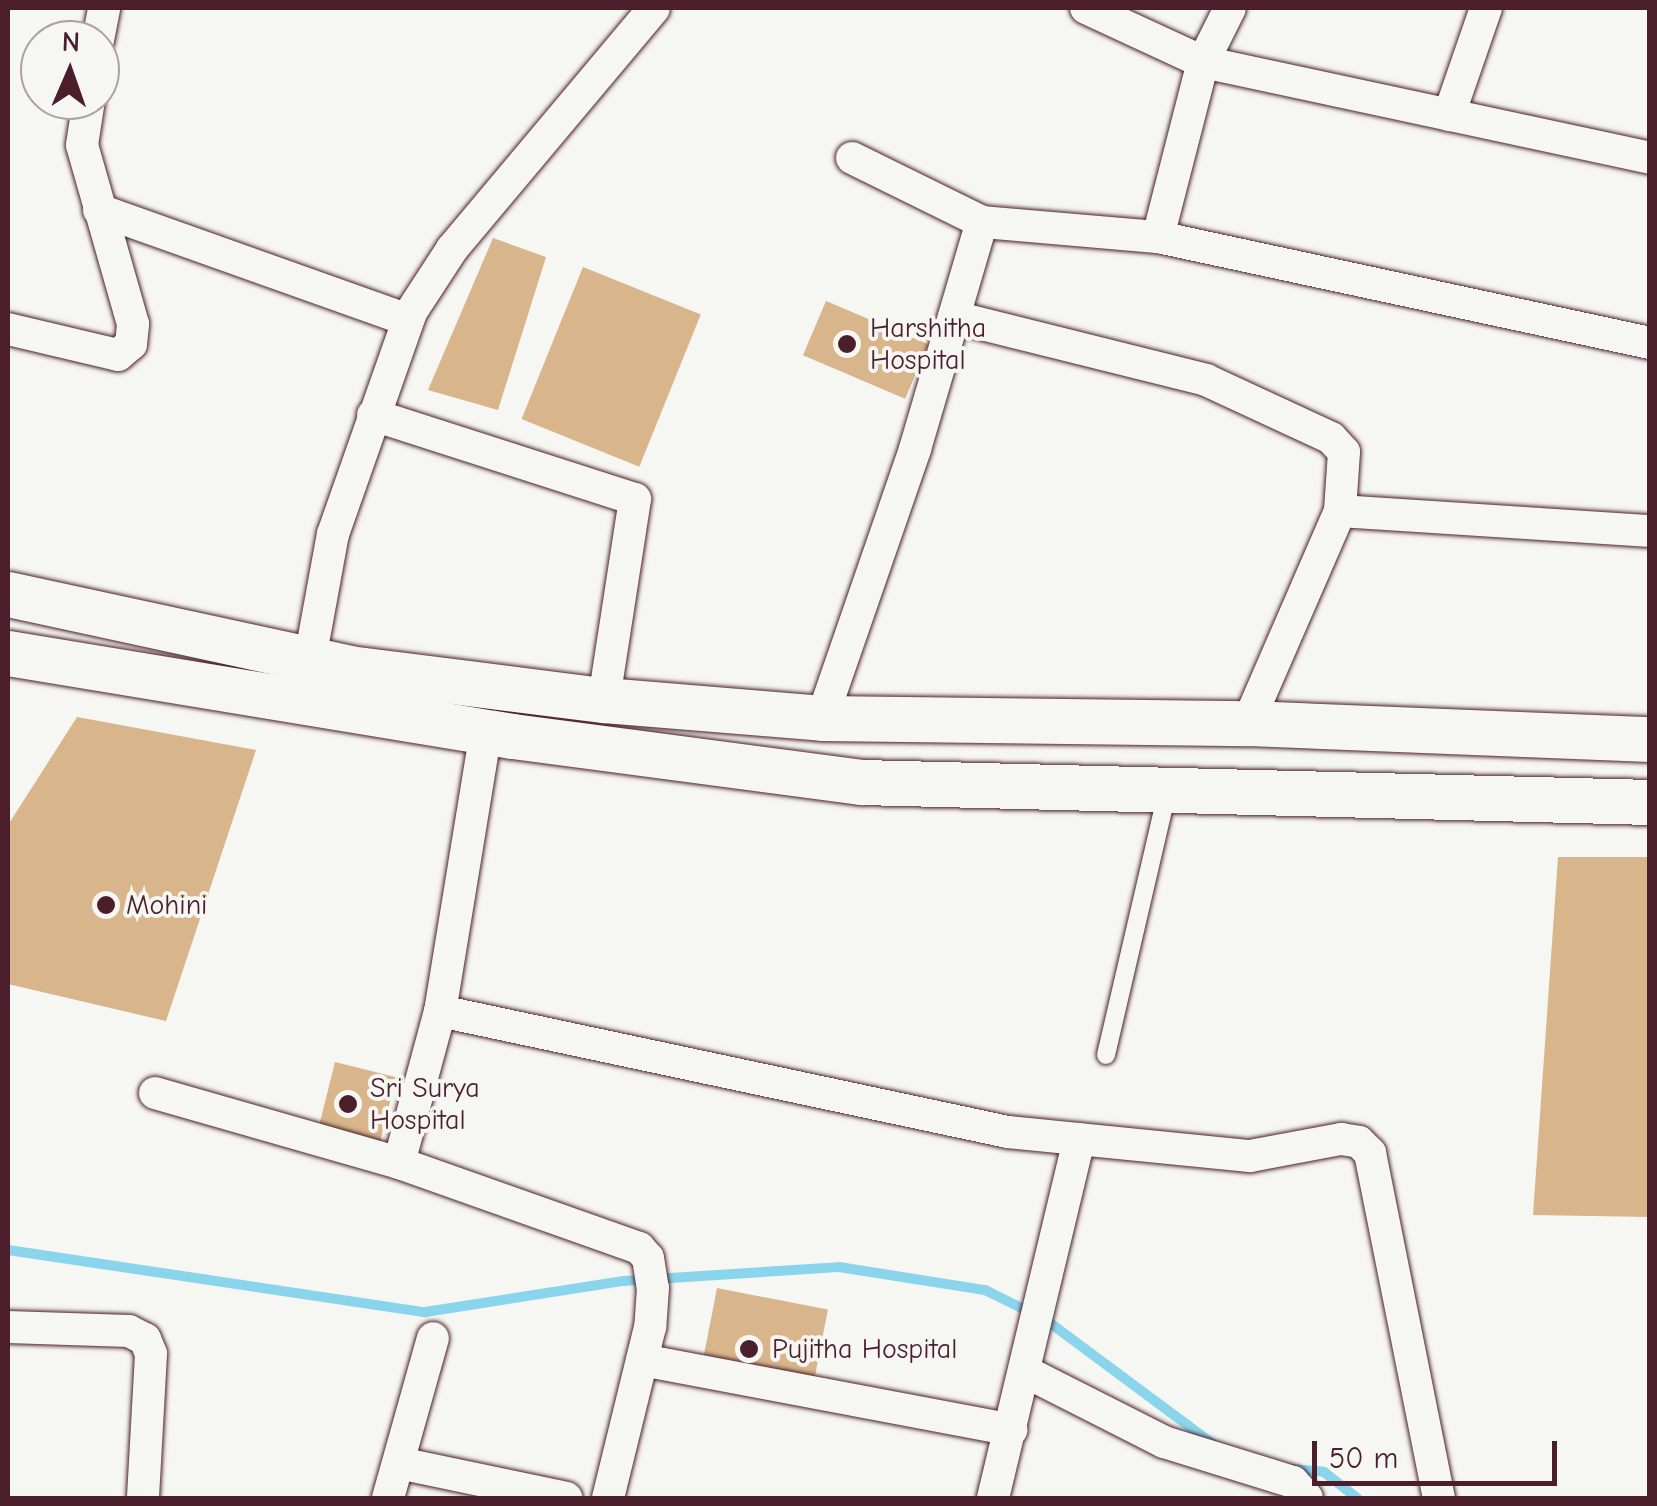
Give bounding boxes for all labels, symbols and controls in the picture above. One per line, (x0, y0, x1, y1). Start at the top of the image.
north arrow (20, 20, 120, 120)
text: N (61, 26, 81, 58)
place label: Harshitha Hospital (870, 311, 986, 377)
marker: Harshitha Hospital (834, 331, 860, 357)
place label: Mohini (126, 888, 207, 922)
marker: Mohini (95, 894, 117, 916)
place label: Sri Surya Hospital (370, 1071, 480, 1137)
marker: Sri Surya Hospital (335, 1091, 361, 1117)
place label: Pujitha Hospital (772, 1332, 957, 1366)
marker: Pujitha Hospital (736, 1336, 762, 1362)
scale bar (1317, 1421, 1562, 1483)
text: 50 m (1329, 1441, 1398, 1476)

